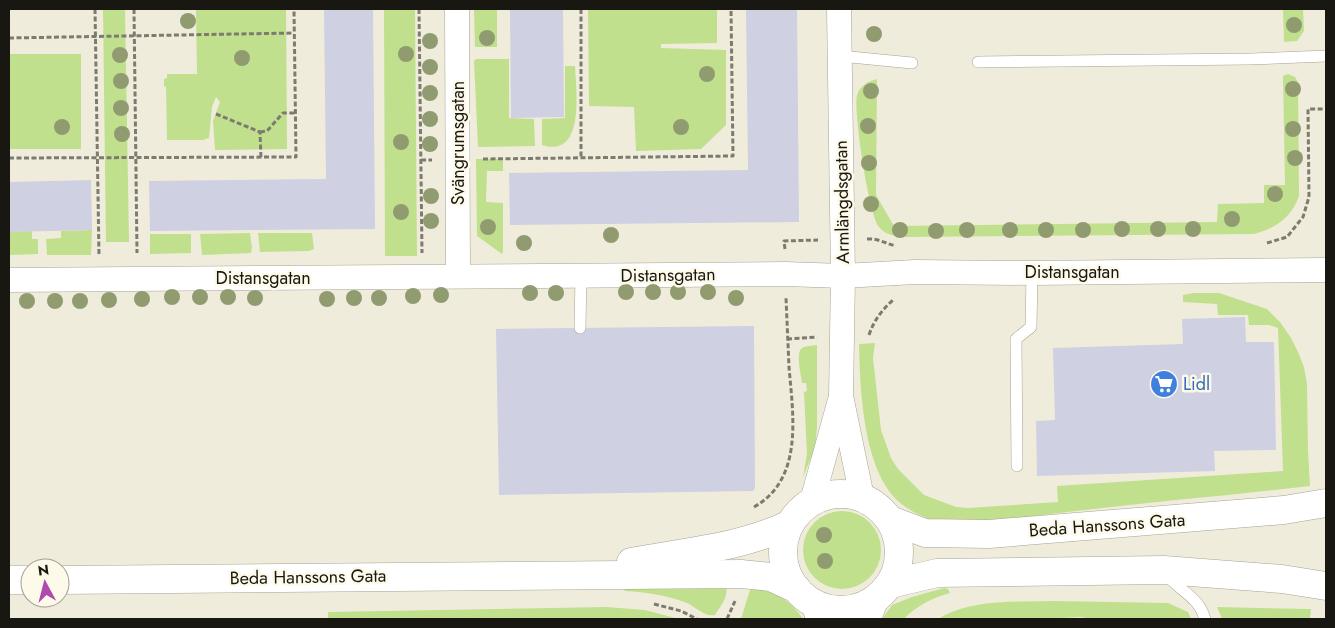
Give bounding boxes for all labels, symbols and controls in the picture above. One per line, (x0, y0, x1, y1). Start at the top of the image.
street label: Svängrumsgatan (445, 81, 471, 205)
street label: Armlängdsgatan (828, 140, 856, 264)
street label: Distansgatan (1024, 259, 1120, 285)
street label: Distansgatan (620, 261, 716, 289)
street label: Distansgatan (215, 265, 311, 291)
supermarket icon: Lidl (1149, 369, 1179, 399)
place label: Lidl (1183, 371, 1210, 397)
street label: Beda Hanssons Gata (1028, 507, 1186, 543)
north arrow (20, 558, 70, 608)
text: N (37, 559, 50, 581)
street label: Beda Hanssons Gata (229, 563, 387, 591)

